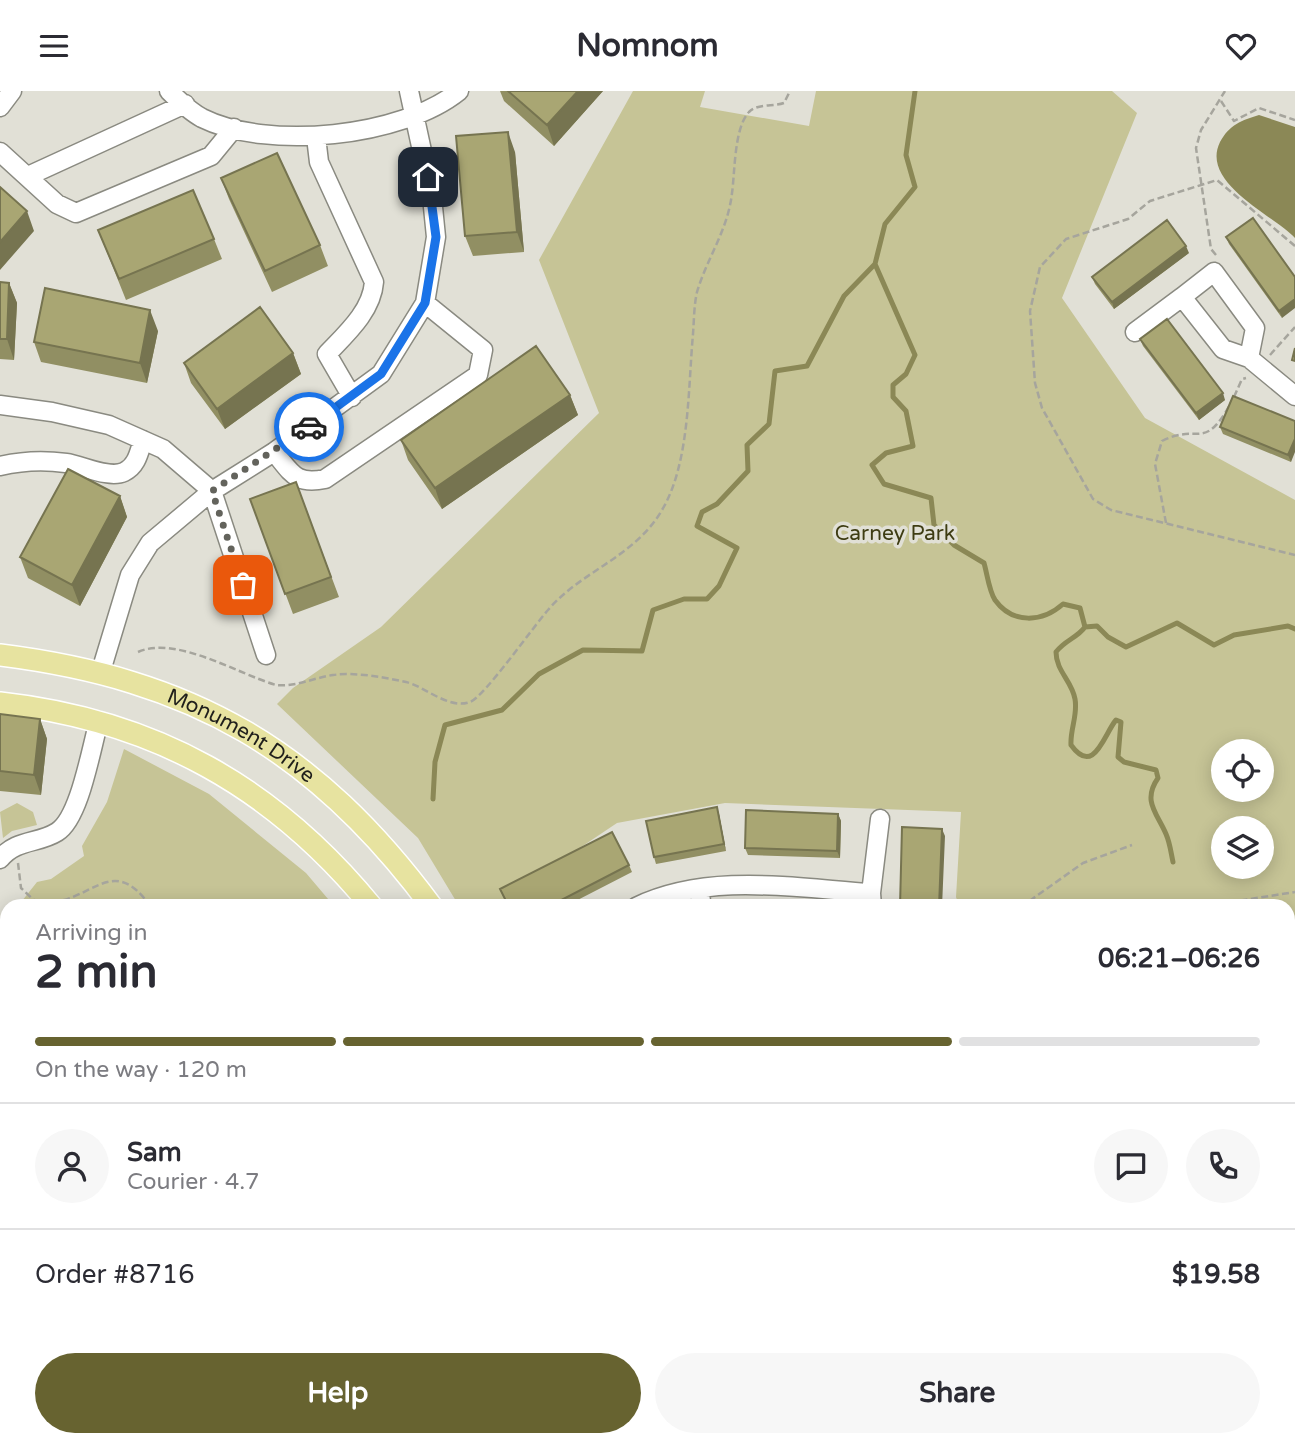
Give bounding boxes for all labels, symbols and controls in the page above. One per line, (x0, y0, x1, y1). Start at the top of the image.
icon: menu (35, 27, 73, 65)
text: Nomnom (576, 27, 719, 65)
icon: heart (1222, 27, 1260, 65)
pin (398, 147, 458, 207)
icon: home (409, 158, 447, 196)
courier (274, 392, 344, 462)
icon: car (290, 408, 328, 446)
park label: Carney Park (835, 521, 955, 546)
pin (213, 555, 273, 615)
icon: bag (224, 566, 262, 604)
street label: Monument Drive (164, 684, 320, 788)
map controls (1211, 739, 1274, 879)
button: locate (1211, 739, 1274, 802)
button: layers (1211, 816, 1274, 879)
text: Arriving in (35, 919, 148, 947)
text: 06:21–06:26 (1098, 943, 1260, 974)
text: 2 min (35, 945, 158, 1000)
text: On the way · 120 m (35, 1056, 247, 1084)
button: person (35, 1129, 109, 1203)
button: chat (1094, 1129, 1168, 1203)
button: phone (1186, 1129, 1260, 1203)
text: Sam (127, 1137, 182, 1168)
text: Courier · 4.7 (127, 1168, 260, 1196)
text: Order #8716 (35, 1259, 195, 1290)
text: $19.58 (1172, 1259, 1260, 1290)
button: Help (35, 1353, 641, 1433)
button: Share (655, 1353, 1260, 1433)

